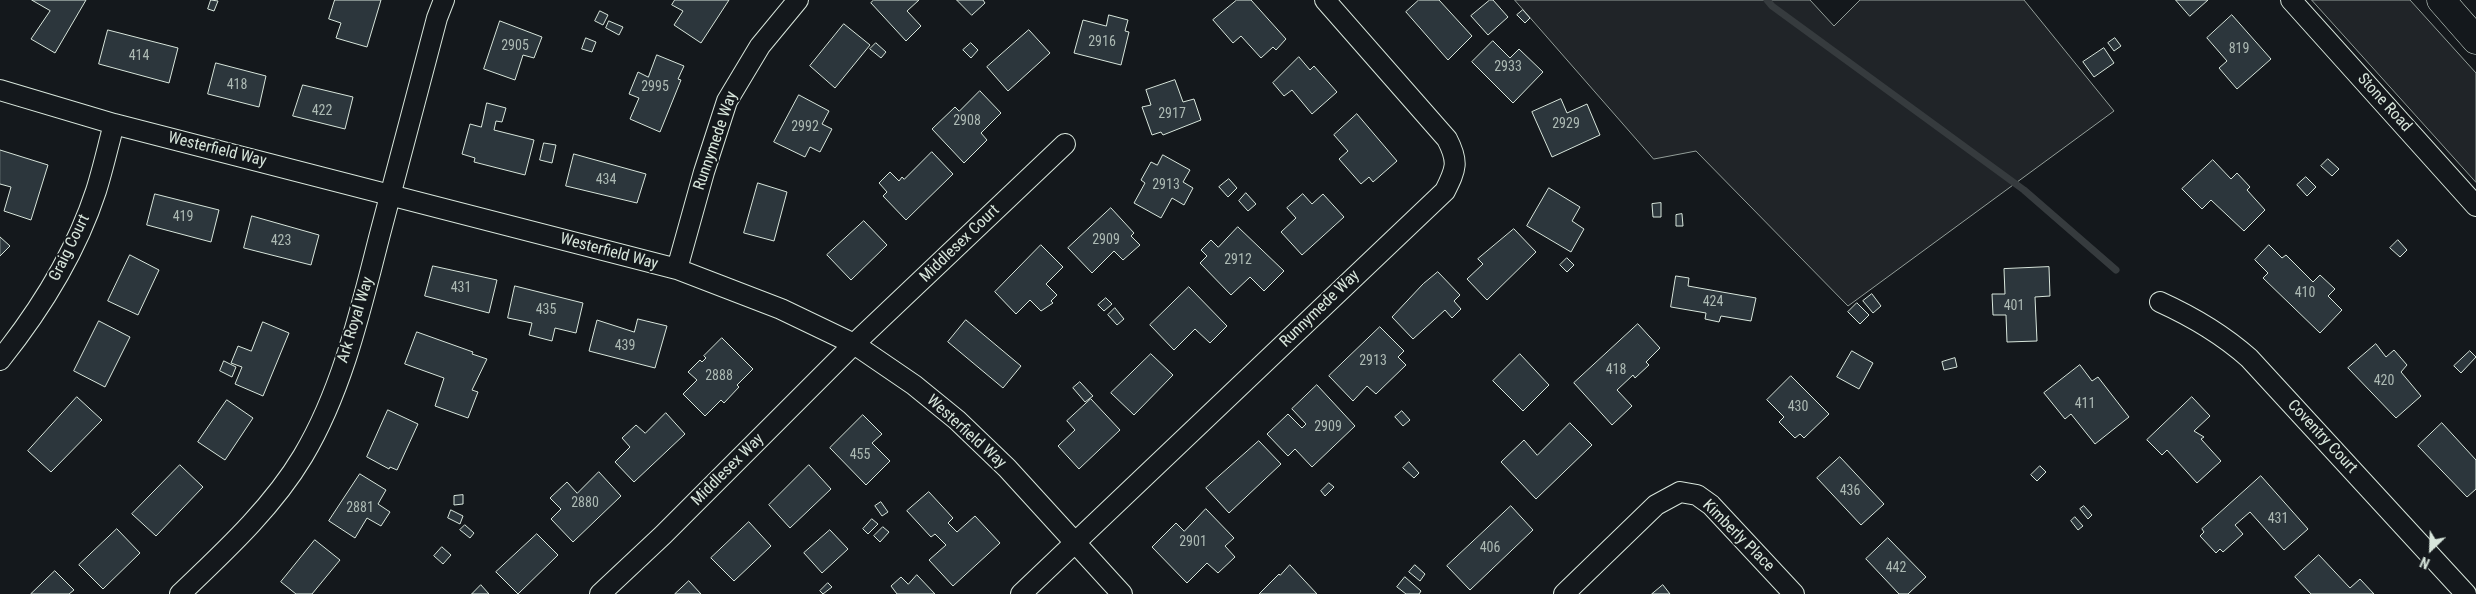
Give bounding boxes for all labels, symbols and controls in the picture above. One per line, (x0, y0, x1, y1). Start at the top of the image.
house number: 2916 (1088, 34, 1116, 50)
house number: 2905 (501, 38, 529, 54)
house number: 819 (2229, 41, 2249, 57)
house number: 414 (129, 48, 149, 64)
house number: 2933 (1494, 59, 1522, 75)
street label: Stone Road (2353, 70, 2415, 136)
house number: 418 (227, 77, 247, 93)
house number: 2995 (641, 79, 669, 95)
street label: Runnymede Way (690, 89, 742, 193)
house number: 422 (312, 103, 332, 119)
house number: 2917 (1158, 106, 1186, 122)
house number: 2908 (953, 113, 981, 129)
house number: 2929 (1552, 116, 1580, 132)
house number: 2992 (791, 119, 819, 135)
street label: Westerfield Way (166, 129, 268, 171)
house number: 434 (596, 172, 616, 188)
house number: 2913 (1152, 177, 1180, 193)
street label: Middlesex Court (916, 201, 1004, 287)
house number: 419 (173, 209, 193, 225)
street label: Graig Court (46, 212, 94, 284)
street label: Westerfield Way (558, 230, 660, 274)
house number: 2909 (1092, 232, 1120, 248)
house number: 423 (271, 233, 291, 249)
house number: 2912 (1224, 252, 1252, 268)
street label: Runnymede Way (1276, 266, 1364, 352)
street label: Ark Royal Way (334, 275, 378, 365)
house number: 431 (451, 280, 471, 296)
house number: 410 (2295, 285, 2315, 301)
house number: 424 (1703, 294, 1723, 310)
house number: 401 (2004, 298, 2024, 314)
house number: 435 (536, 302, 556, 318)
house number: 439 (615, 338, 635, 354)
house number: 2913 (1359, 353, 1387, 369)
house number: 418 (1606, 362, 1626, 378)
house number: 2888 (705, 368, 733, 384)
house number: 420 (2374, 373, 2394, 389)
street label: Westerfield Way (922, 391, 1010, 473)
house number: 411 (2075, 396, 2095, 412)
street label: Coventry Court (2283, 396, 2361, 478)
house number: 430 (1788, 399, 1808, 415)
house number: 2909 (1314, 419, 1342, 435)
street label: Middlesex Way (688, 430, 768, 510)
house number: 455 (850, 447, 870, 463)
house number: 436 (1840, 483, 1860, 499)
house number: 2880 (571, 495, 599, 511)
street label: Kimberly Place (1698, 496, 1778, 576)
house number: 2881 (346, 500, 374, 516)
house number: 431 (2268, 511, 2288, 527)
north arrow (2406, 524, 2456, 574)
house number: 2901 (1179, 534, 1207, 550)
house number: 406 (1480, 540, 1500, 556)
text: N (2418, 554, 2432, 572)
house number: 442 (1886, 560, 1906, 576)

